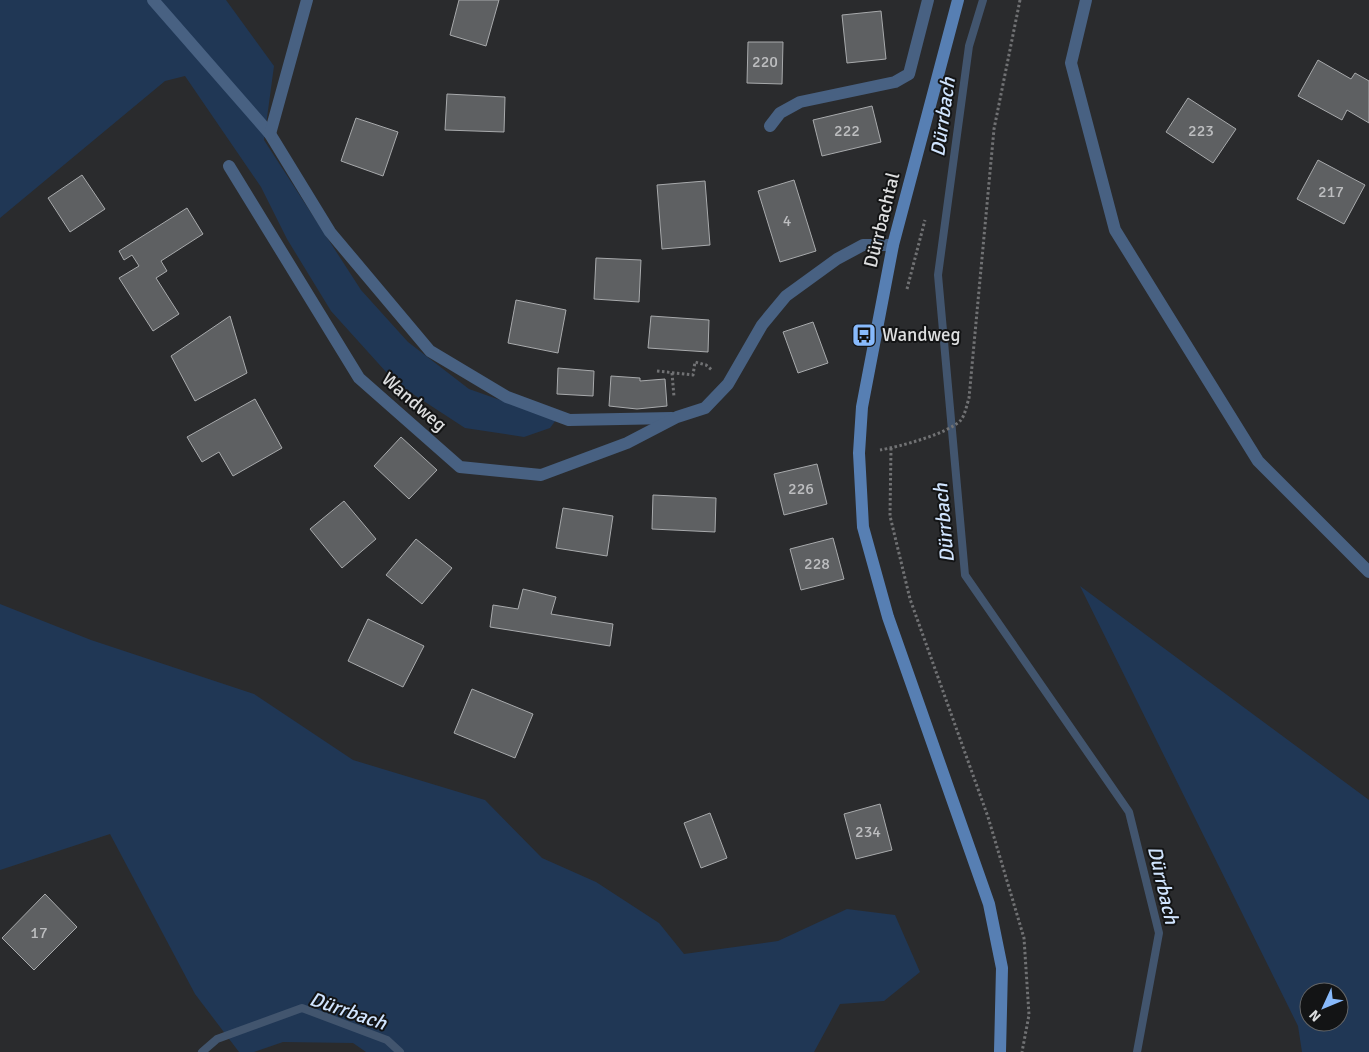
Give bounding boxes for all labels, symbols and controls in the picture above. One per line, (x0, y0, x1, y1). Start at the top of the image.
house number: 220 (752, 52, 778, 72)
water label: Dürrbach (925, 75, 961, 158)
house number: 222 (834, 121, 860, 141)
house number: 223 (1188, 121, 1214, 141)
street label: Dürrbachtal (859, 170, 905, 270)
house number: 217 (1318, 182, 1344, 202)
house number: 4 (783, 211, 792, 231)
bus stop icon: Wandweg (851, 322, 877, 348)
place label: Wandweg (882, 323, 961, 347)
street label: Wandweg (376, 367, 452, 437)
house number: 226 (788, 479, 814, 499)
water label: Dürrbach (928, 481, 960, 564)
house number: 228 (804, 554, 830, 574)
house number: 234 (855, 822, 881, 842)
water label: Dürrbach (1142, 843, 1184, 928)
house number: 17 (30, 923, 48, 943)
north arrow (1299, 982, 1349, 1032)
water label: Dürrbach (306, 986, 391, 1036)
text: N (1306, 1006, 1325, 1025)

